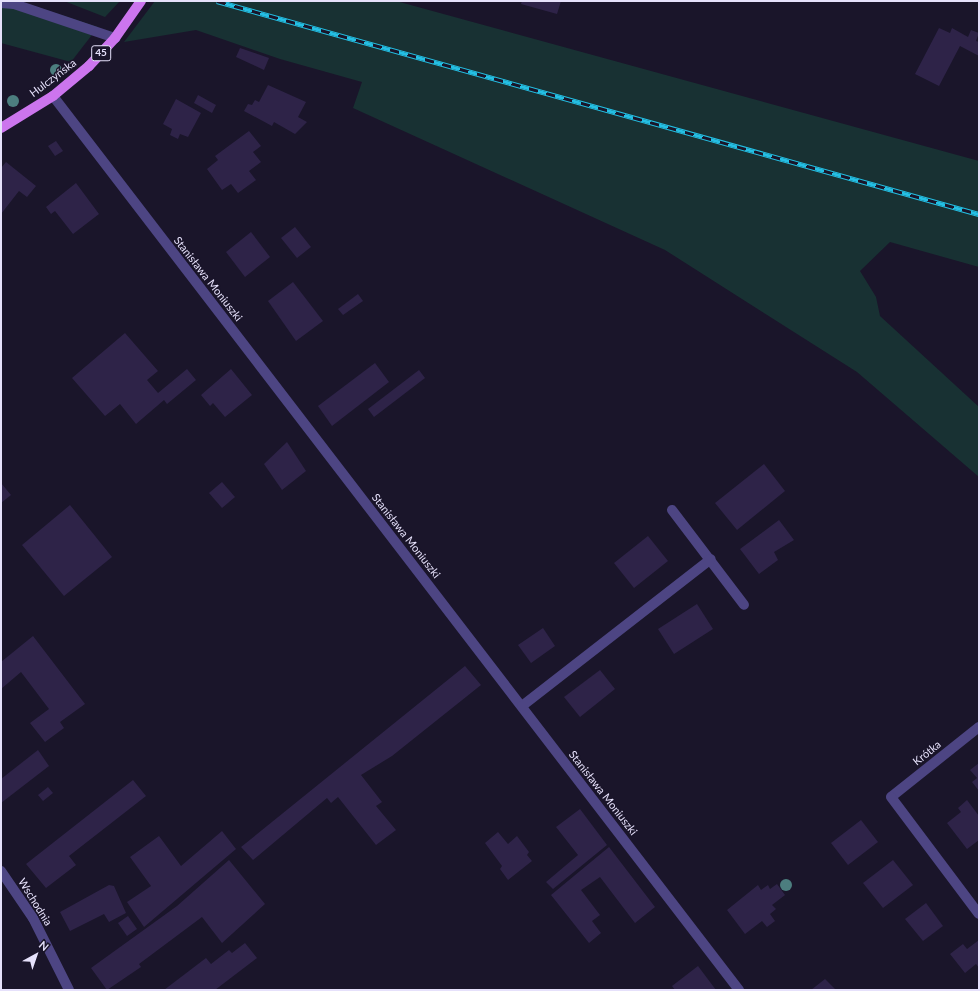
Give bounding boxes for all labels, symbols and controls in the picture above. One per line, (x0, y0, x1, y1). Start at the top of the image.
road number: 45 (91, 45, 111, 61)
street label: Hulczyńska (27, 56, 79, 100)
street label: Stanisława Moniuszki (171, 234, 245, 324)
street label: Stanisława Moniuszki (369, 491, 443, 581)
street label: Krótka (910, 738, 944, 768)
street label: Stanisława Moniuszki (566, 748, 640, 838)
street label: Wschodnia (15, 876, 55, 928)
north arrow (16, 935, 56, 975)
text: N (37, 938, 51, 953)

